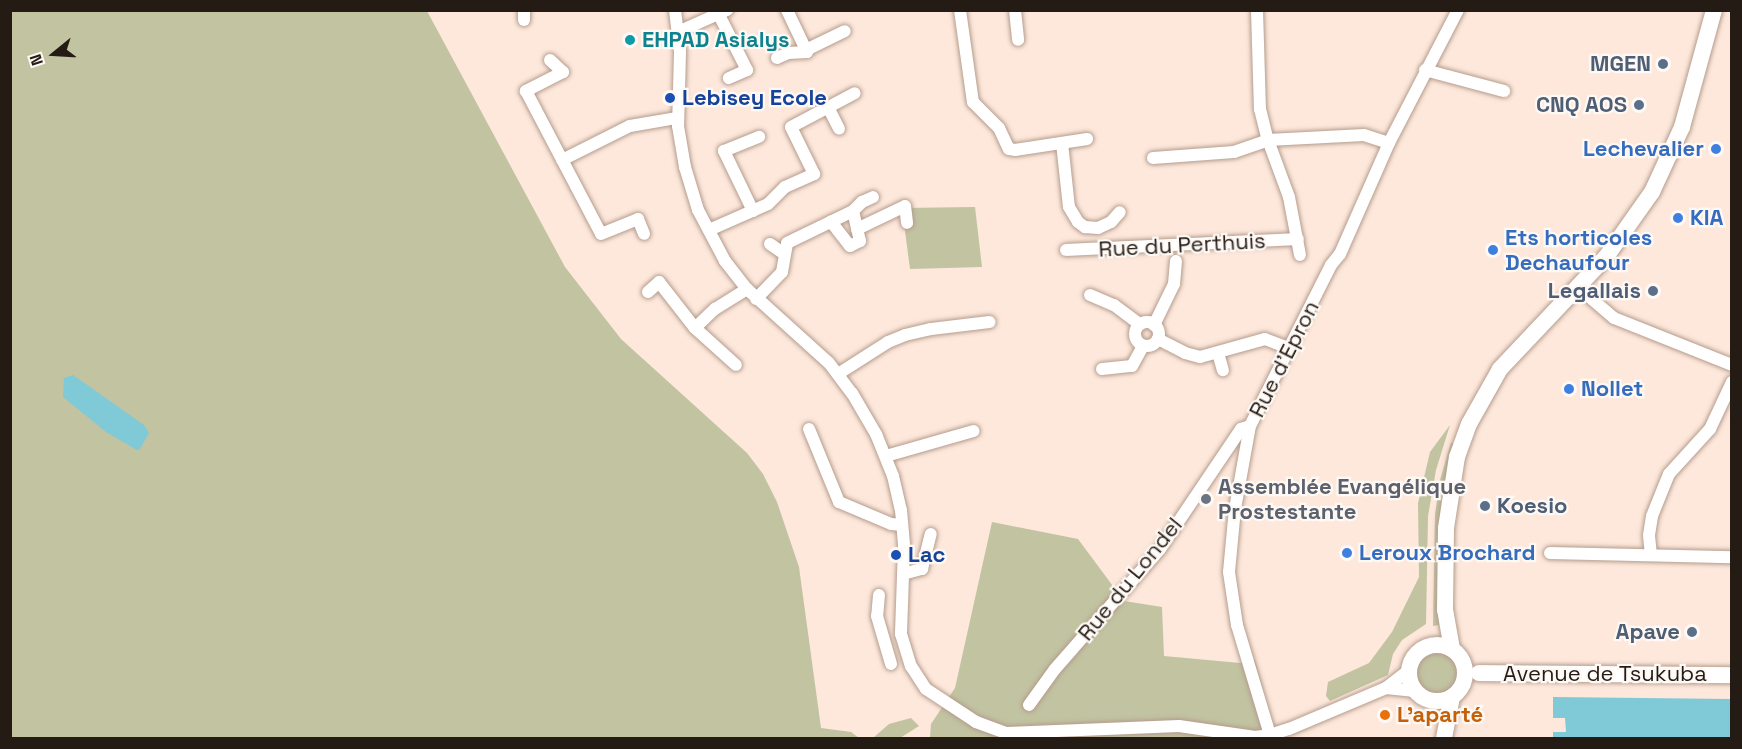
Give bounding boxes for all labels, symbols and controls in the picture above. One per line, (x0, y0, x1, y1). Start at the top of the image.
north arrow (24, 24, 84, 84)
place label: EHPAD Asialys (642, 27, 790, 53)
marker: EHPAD Asialys (623, 33, 637, 47)
text: N (25, 51, 48, 68)
place label: MGEN (1590, 51, 1651, 77)
marker: MGEN (1656, 57, 1670, 71)
place label: Lebisey Ecole (682, 85, 827, 111)
marker: Lebisey Ecole (663, 91, 677, 105)
place label: CNQ AOS (1536, 92, 1627, 118)
marker: CNQ AOS (1632, 98, 1646, 112)
place label: Lechevalier (1583, 136, 1704, 162)
marker: Lechevalier (1709, 142, 1723, 156)
place label: KIA (1690, 205, 1724, 231)
marker: KIA (1671, 211, 1685, 225)
place label: Ets horticoles Dechaufour (1505, 224, 1652, 276)
street label: Rue du Perthuis (1098, 227, 1266, 263)
marker: Ets horticoles Dechaufour (1486, 243, 1500, 257)
place label: Legallais (1548, 278, 1641, 304)
marker: Legallais (1646, 284, 1660, 298)
street label: Rue d'Epron (1243, 296, 1325, 422)
place label: Nollet (1581, 376, 1643, 402)
marker: Nollet (1562, 382, 1576, 396)
place label: Assemblée Evangélique Prostestante (1218, 473, 1466, 524)
marker: Assemblée Evangélique Prostestante (1199, 492, 1213, 506)
place label: Koesio (1497, 493, 1567, 519)
marker: Koesio (1478, 499, 1492, 513)
street label: Rue du Londel (1072, 512, 1188, 646)
place label: Leroux Brochard (1359, 540, 1535, 566)
place label: Lac (908, 542, 945, 568)
marker: Leroux Brochard (1340, 546, 1354, 560)
marker: Lac (889, 548, 903, 562)
place label: Apave (1615, 619, 1680, 645)
marker: Apave (1685, 625, 1699, 639)
street label: Avenue de Tsukuba (1503, 661, 1707, 687)
place label: L’aparté (1397, 702, 1483, 728)
marker: L’aparté (1378, 708, 1392, 722)

